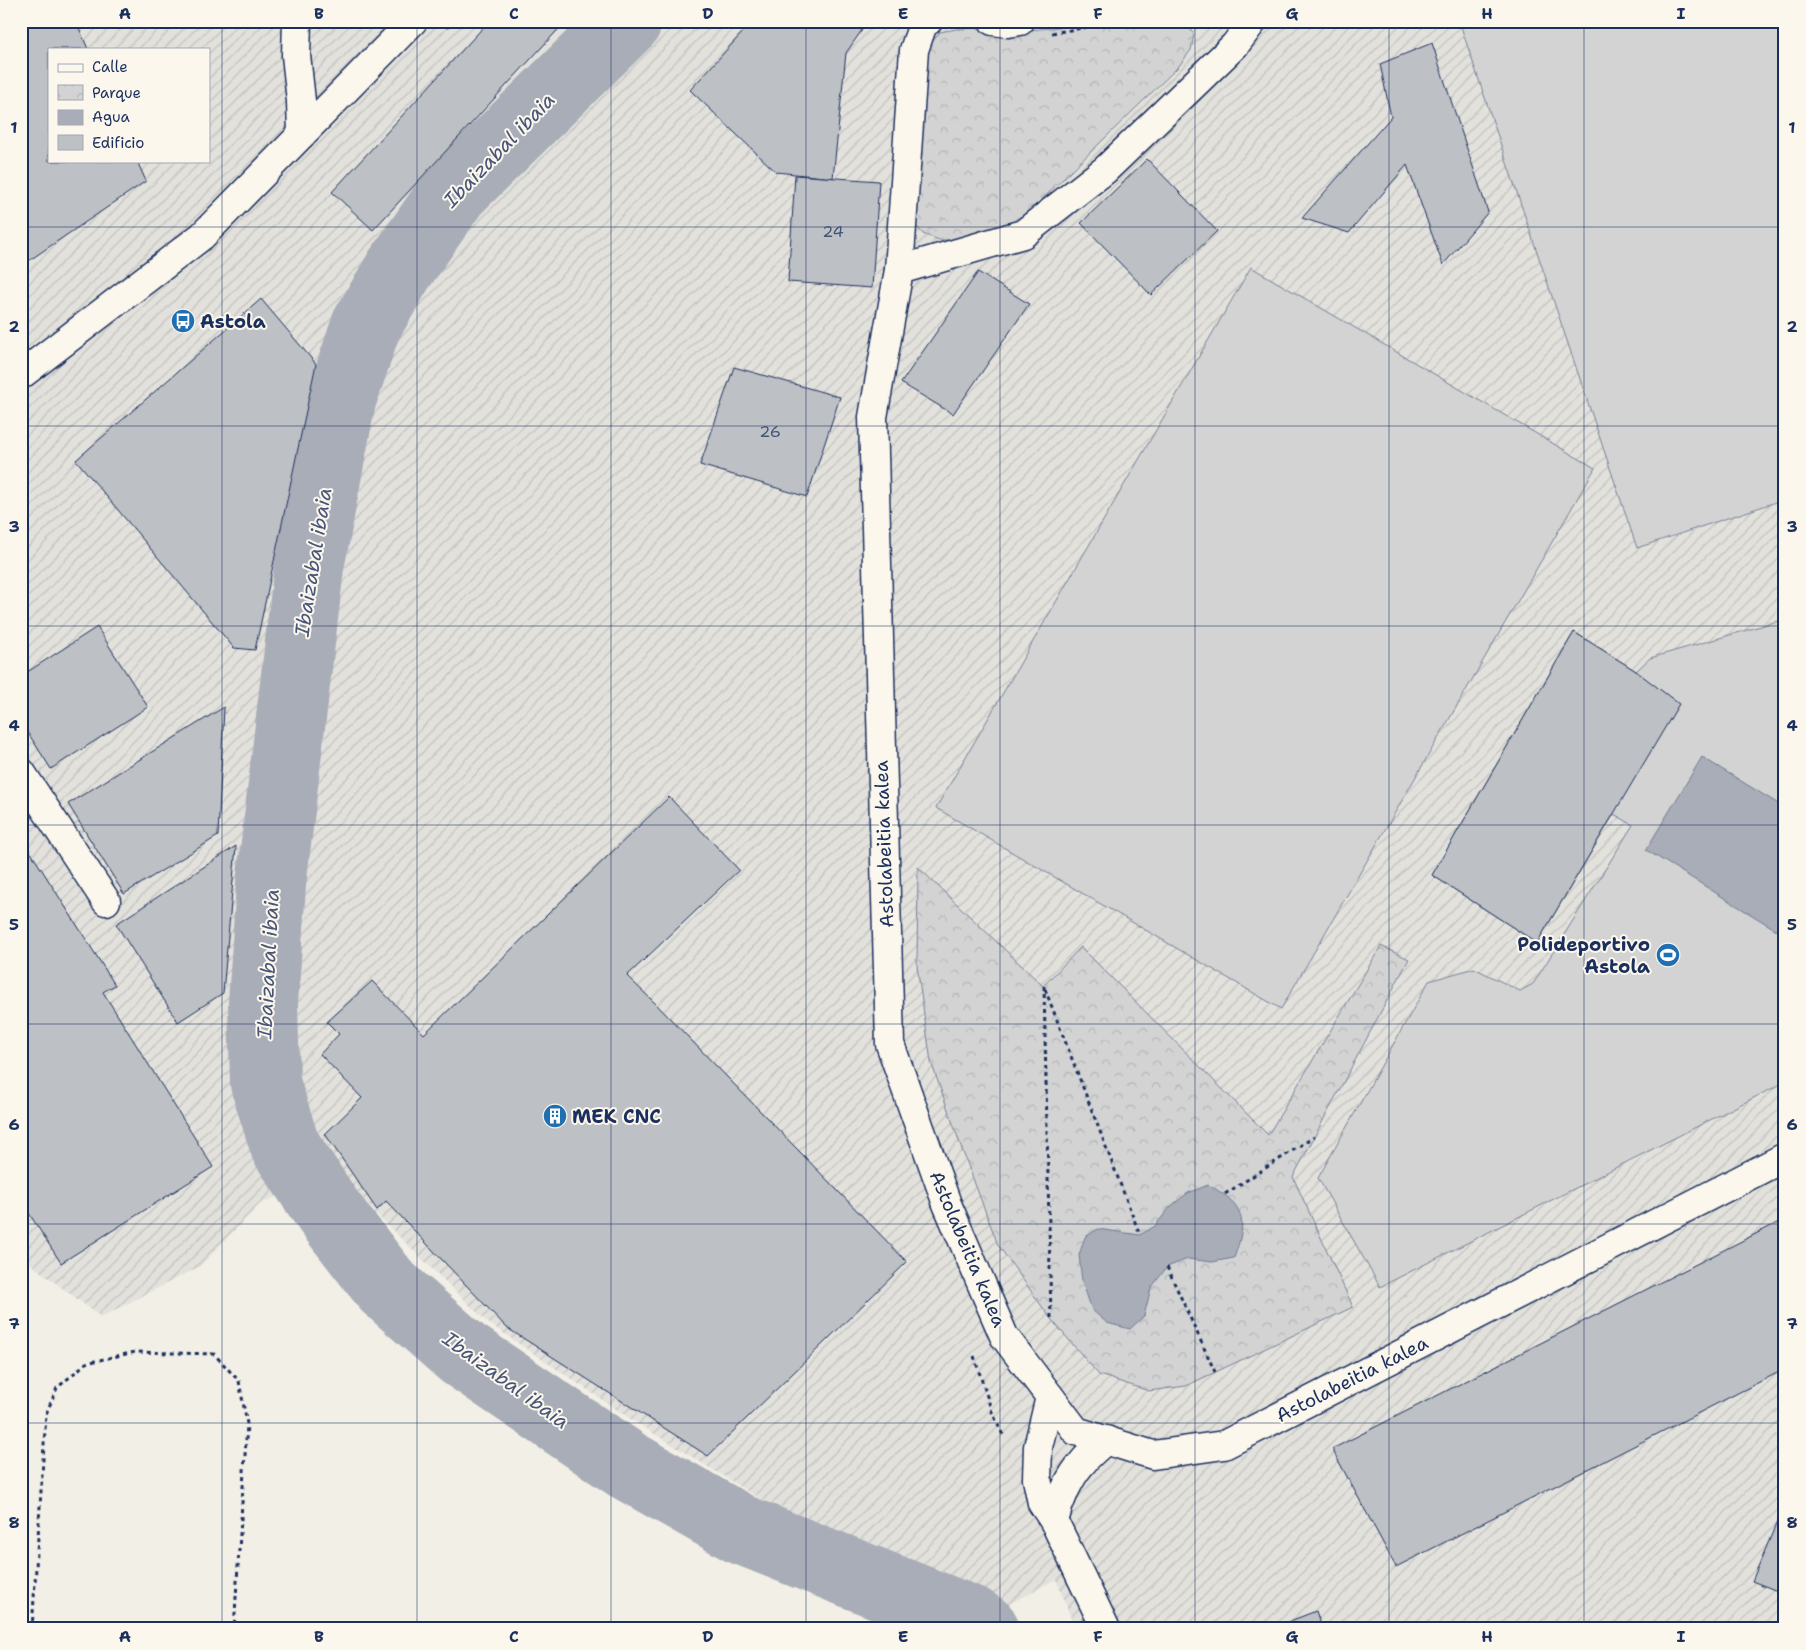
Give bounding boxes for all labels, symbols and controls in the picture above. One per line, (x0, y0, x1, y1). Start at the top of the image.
text: A (119, 3, 131, 24)
text: B (314, 3, 324, 24)
text: C (509, 3, 519, 24)
text: D (702, 3, 714, 24)
text: E (898, 3, 908, 24)
text: F (1093, 3, 1103, 24)
text: G (1286, 3, 1299, 24)
text: H (1481, 3, 1493, 24)
text: I (1677, 3, 1686, 24)
legend (48, 48, 210, 162)
text: Calle (92, 57, 128, 77)
text: Parque (92, 83, 141, 103)
water label: Ibaizabal ibaia (437, 87, 560, 214)
text: Agua (92, 107, 131, 127)
text: 1 (10, 117, 18, 138)
text: 1 (1788, 117, 1796, 138)
text: Edificio (92, 133, 144, 153)
house number: 24 (822, 221, 844, 242)
bus stop icon: Astola (170, 308, 196, 334)
place label: Astola (200, 309, 266, 334)
text: 2 (8, 316, 20, 337)
text: 2 (1786, 316, 1798, 337)
house number: 26 (759, 421, 781, 442)
water label: Ibaizabal ibaia (288, 486, 338, 639)
text: 3 (8, 516, 20, 537)
text: 3 (1786, 516, 1798, 537)
text: 4 (8, 715, 20, 736)
text: 4 (1786, 715, 1798, 736)
street label: Astolabeitia kalea (869, 760, 899, 928)
water label: Ibaizabal ibaia (251, 888, 285, 1041)
text: 5 (9, 914, 19, 935)
text: 5 (1787, 914, 1797, 935)
place label: Polideportivo Astola (1517, 932, 1650, 979)
sports icon: Polideportivo Astola (1655, 942, 1681, 968)
building icon: MEK CNC (542, 1103, 568, 1129)
place label: MEK CNC (572, 1104, 661, 1129)
text: 6 (8, 1114, 20, 1135)
text: 6 (1786, 1114, 1798, 1135)
street label: Astolabeitia kalea (924, 1167, 1012, 1331)
text: 7 (8, 1313, 20, 1334)
text: 7 (1786, 1313, 1798, 1334)
water label: Ibaizabal ibaia (437, 1325, 574, 1435)
street label: Astolabeitia kalea (1272, 1330, 1432, 1428)
text: 8 (8, 1512, 20, 1533)
text: 8 (1786, 1512, 1798, 1533)
text: A (119, 1626, 131, 1647)
text: B (314, 1626, 324, 1647)
text: C (509, 1626, 519, 1647)
text: D (702, 1626, 714, 1647)
text: E (898, 1626, 908, 1647)
text: F (1093, 1626, 1103, 1647)
text: G (1286, 1626, 1299, 1647)
text: H (1481, 1626, 1493, 1647)
text: I (1677, 1626, 1686, 1647)

